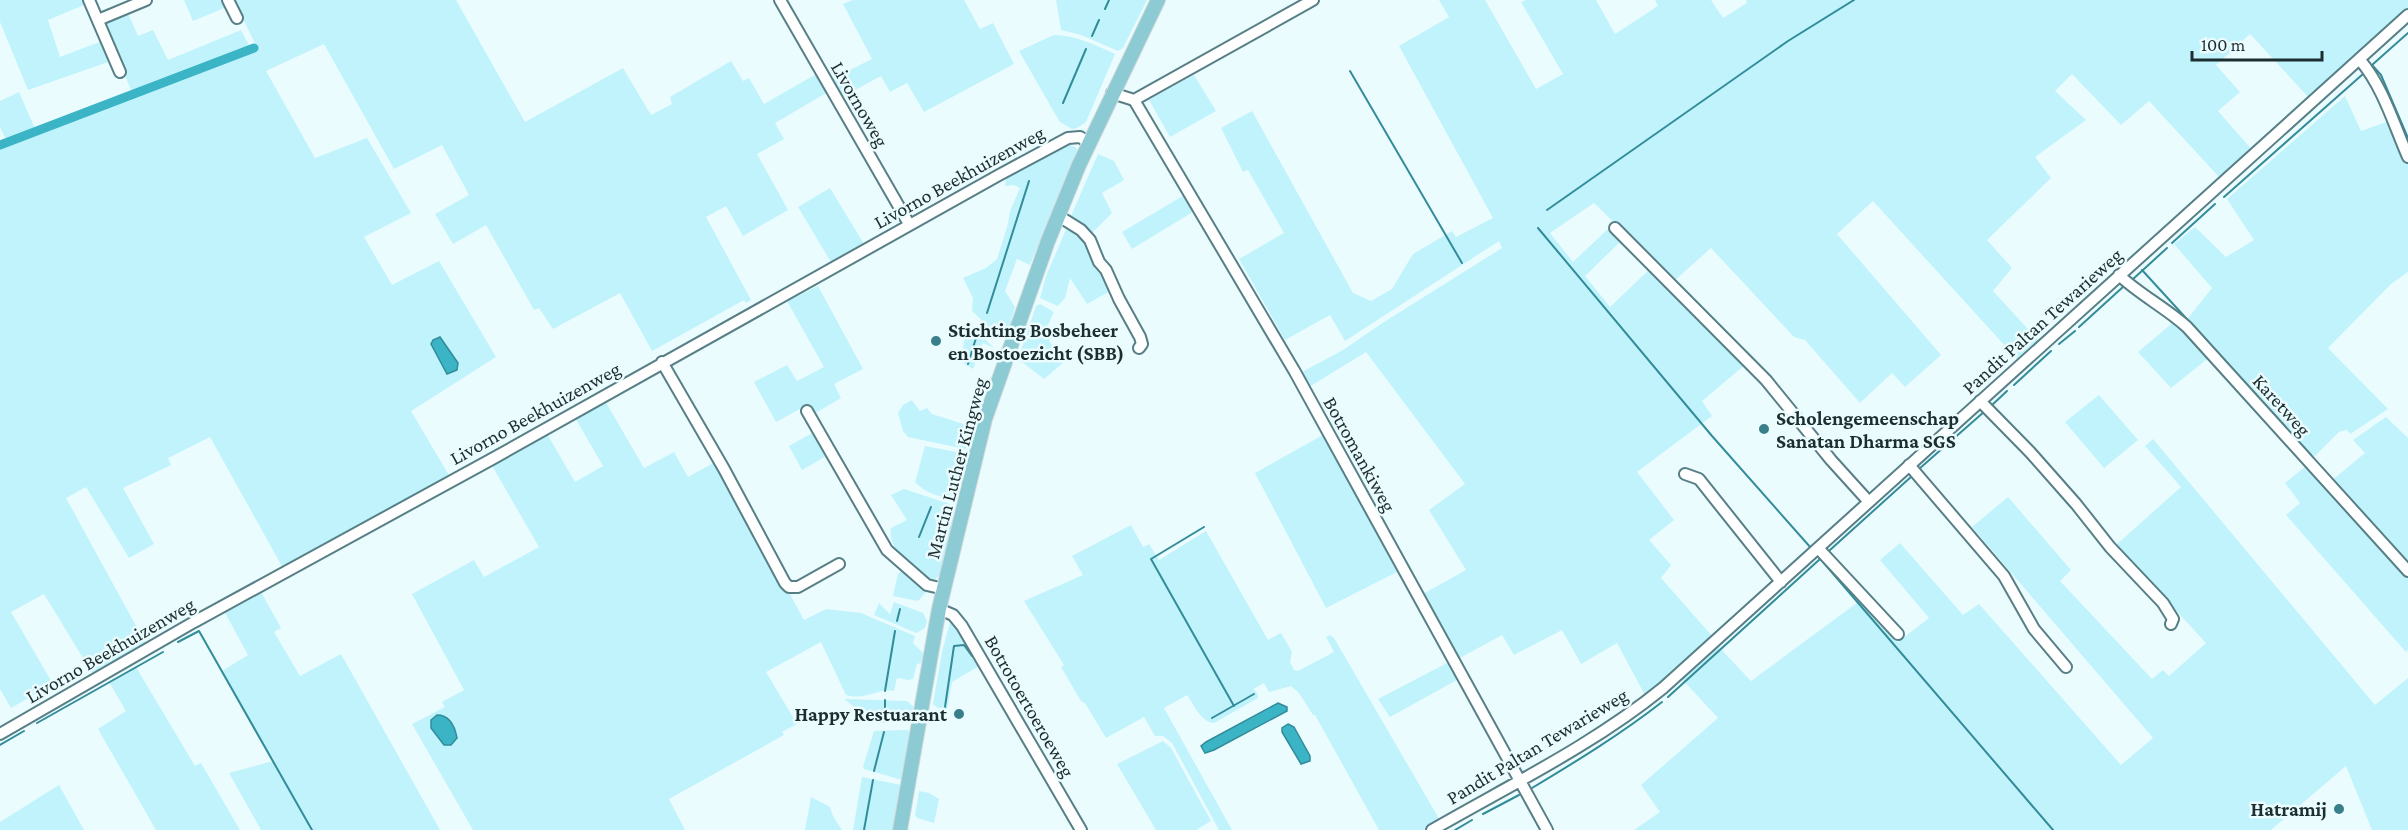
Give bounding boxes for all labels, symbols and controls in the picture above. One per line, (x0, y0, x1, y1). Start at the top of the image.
scale bar (2192, 24, 2322, 62)
text: 100 m (2201, 35, 2246, 55)
street label: Livornoweg (826, 57, 893, 151)
street label: Livorno Beekhuizenweg (870, 121, 1049, 234)
street label: Pandit Paltan Tewarieweg (1958, 243, 2127, 399)
place label: Stichting Bosbeheer en Bostoezicht (SBB) (948, 319, 1124, 365)
marker: Stichting Bosbeheer en Bostoezicht (SBB) (929, 334, 943, 348)
street label: Livorno Beekhuizenweg (446, 357, 625, 470)
street label: Karetweg (2248, 370, 2316, 441)
street label: Martin Luther Kingweg (921, 375, 992, 561)
street label: Botromankiweg (1318, 393, 1401, 516)
place label: Scholengemeenschap Sanatan Dharma SGS (1776, 407, 1959, 452)
marker: Scholengemeenschap Sanatan Dharma SGS (1757, 422, 1771, 436)
street label: Livorno Beekhuizenweg (22, 592, 199, 708)
street label: Botrotoertoeroeweg (980, 631, 1080, 782)
street label: Pandit Paltan Tewarieweg (1443, 683, 1632, 810)
place label: Happy Restuarant (794, 703, 948, 725)
marker: Happy Restuarant (952, 707, 966, 721)
place label: Hatramij (2251, 798, 2327, 821)
marker: Hatramij (2332, 802, 2346, 816)

